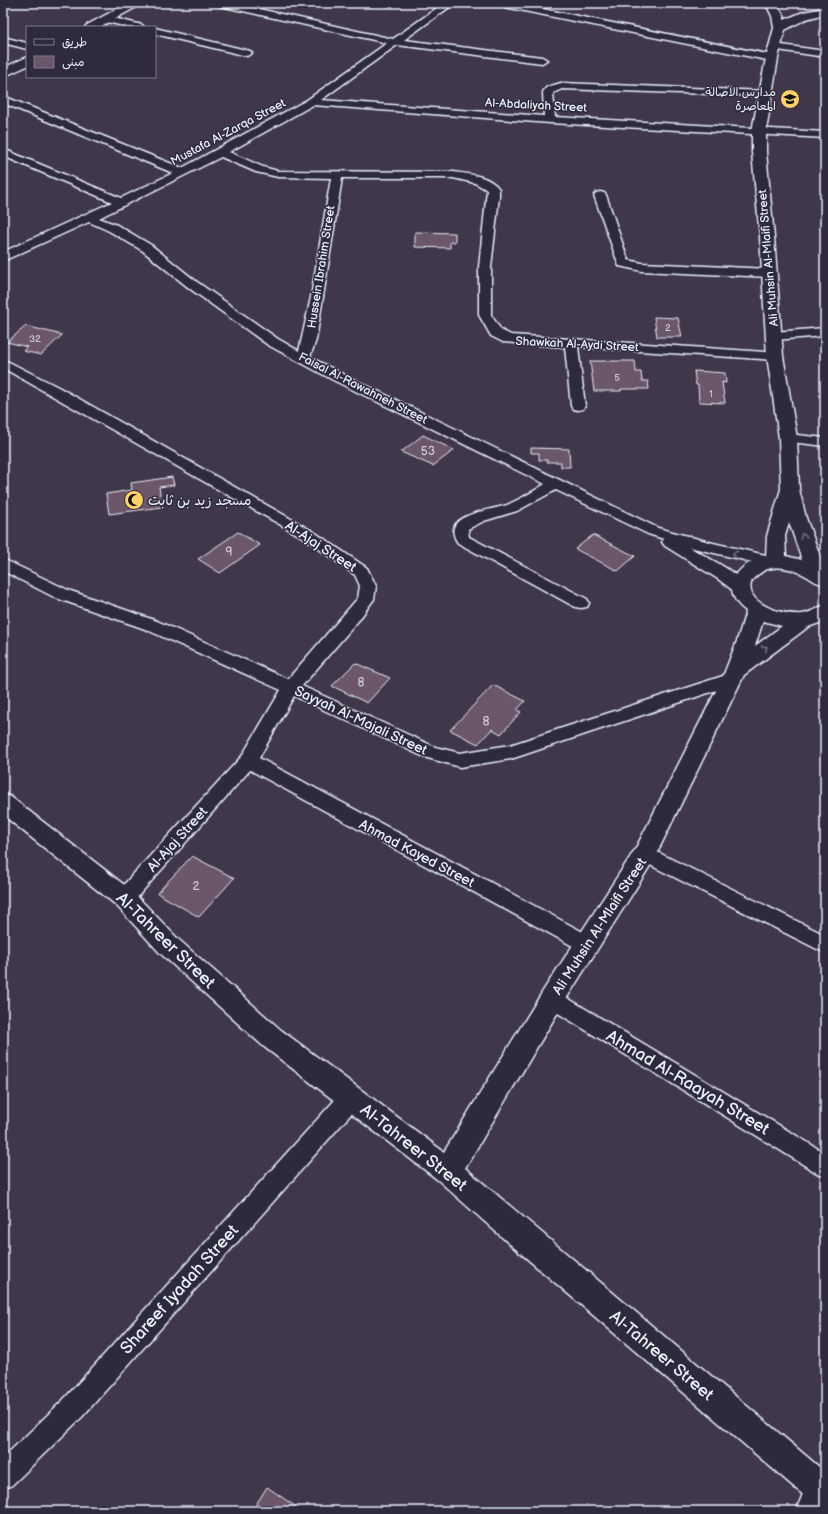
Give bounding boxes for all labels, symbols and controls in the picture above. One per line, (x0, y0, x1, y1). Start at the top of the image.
legend (26, 26, 156, 78)
text: طريق (62, 35, 87, 50)
text: مبنى (62, 55, 85, 70)
place label: مدارس الاصالة المعاصرة (705, 85, 776, 114)
school or university icon: مدارس الاصالة المعاصرة (779, 88, 801, 110)
street label: Al-Abdaliyah Street (485, 95, 588, 116)
street label: Mustafa Al-Zarqa Street (168, 96, 289, 169)
street label: Ali Muhsin Al-Mlaifi Street (755, 189, 782, 327)
street label: Hussein Ibrahim Street (304, 204, 339, 329)
house number: 2 (665, 322, 671, 334)
house number: 32 (29, 333, 41, 345)
street label: Shawkah Al-Aydi Street (515, 334, 639, 355)
street label: Faisal Al-Rawahneh Street (296, 349, 430, 428)
house number: 5 (614, 372, 620, 384)
house number: 1 (709, 388, 713, 400)
house number: 53 (421, 444, 435, 459)
mosque icon: مسجد زيد بن ثابت (123, 489, 145, 511)
place label: مسجد زيد بن ثابت (148, 492, 251, 509)
street label: Al-Ajaj Street (282, 517, 360, 576)
one-way arrow (799, 533, 808, 540)
house number: 9 (226, 545, 233, 560)
one-way arrow (732, 551, 738, 559)
one-way arrow (761, 645, 768, 652)
house number: 8 (358, 675, 365, 690)
street label: Sayyah Al-Majali Street (292, 682, 431, 759)
house number: 8 (483, 714, 490, 729)
street label: Al-Ajaj Street (144, 803, 212, 875)
street label: Ahmad Kayed Street (356, 816, 478, 891)
street label: Ali Muhsin Al-Mlaifi Street (549, 854, 651, 998)
house number: 2 (192, 879, 200, 894)
street label: Al-Tahreer Street (112, 889, 219, 993)
street label: Ahmad Al-Raayah Street (602, 1026, 773, 1140)
street label: Al-Tahreer Street (356, 1100, 471, 1196)
street label: Shareef Iyadah Street (116, 1220, 244, 1358)
street label: Al-Tahreer Street (605, 1306, 718, 1406)

